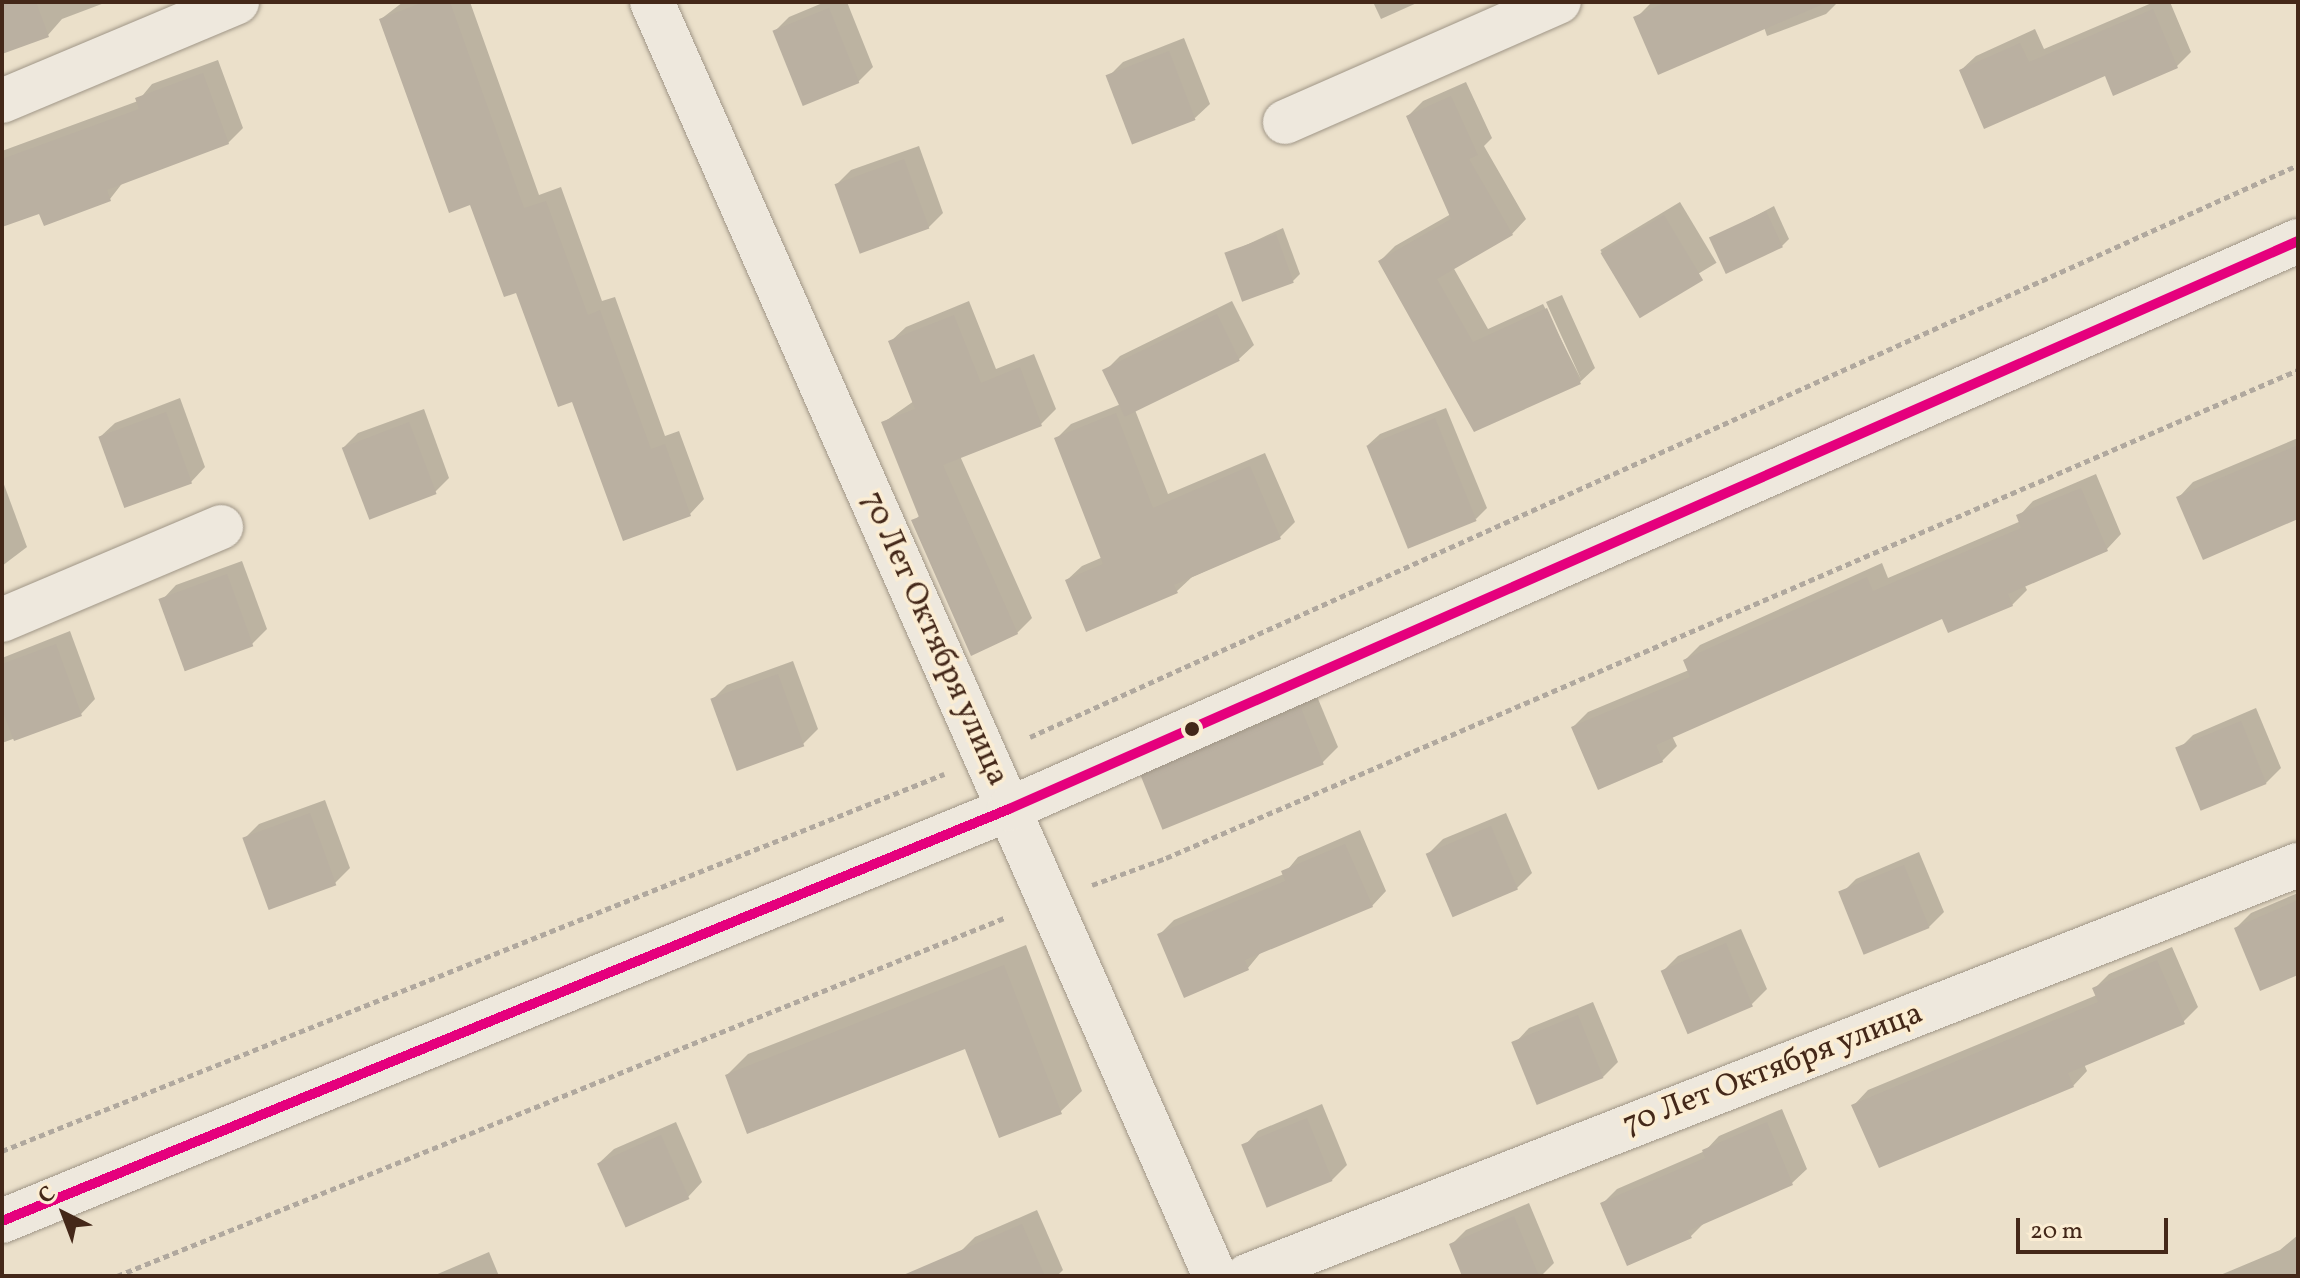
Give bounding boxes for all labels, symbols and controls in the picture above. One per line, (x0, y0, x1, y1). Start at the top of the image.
street label: 70 Лет Октября улица (852, 485, 1016, 793)
unlabelled marker (1184, 721, 1200, 737)
street label: 70 Лет Октября улица (1617, 995, 1929, 1145)
north arrow (24, 1174, 104, 1254)
text: С (32, 1180, 63, 1212)
scale bar (2020, 1202, 2172, 1252)
text: 20 m (2030, 1215, 2083, 1249)

